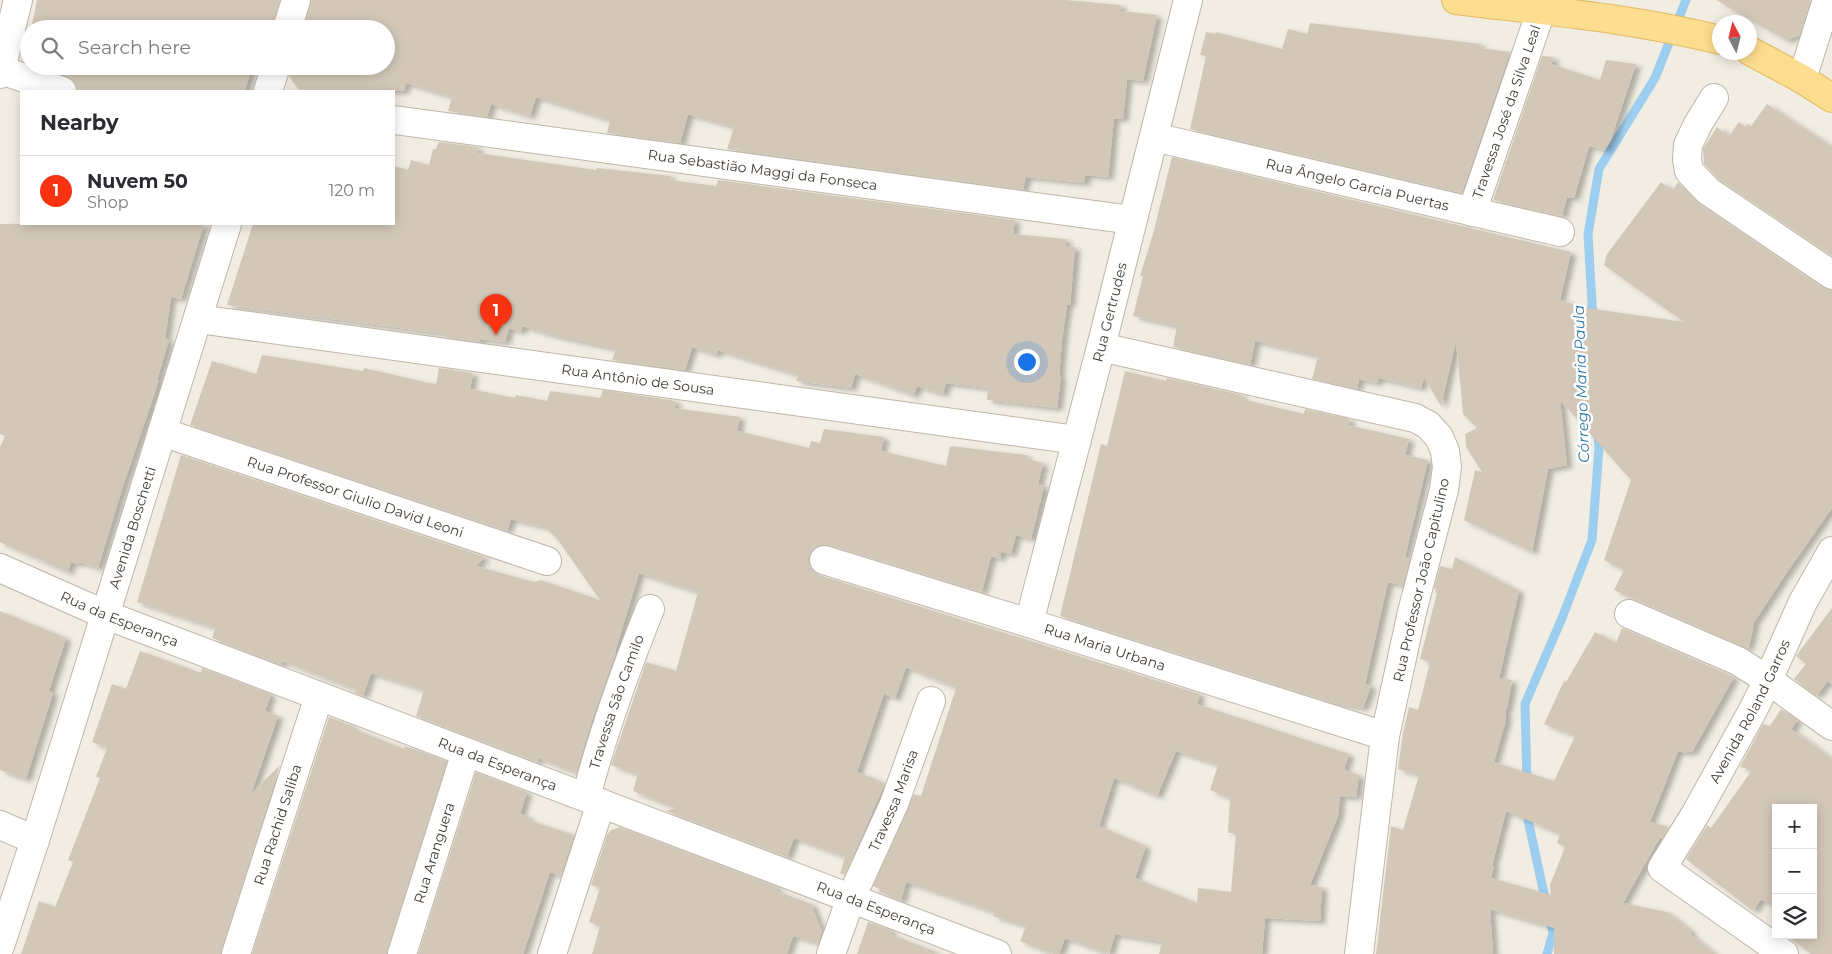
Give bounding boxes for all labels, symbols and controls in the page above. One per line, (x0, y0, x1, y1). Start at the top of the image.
north arrow (1712, 15, 1757, 60)
search box (20, 20, 395, 75)
street label: Travessa José da Silva Leal (1468, 22, 1545, 201)
icon: search (38, 34, 66, 62)
text: Search here (78, 36, 191, 59)
text: Nearby (40, 110, 119, 135)
street label: Rua Sebastião Maggi da Fonseca (647, 145, 878, 194)
street label: Rua Ângelo Garcia Puertas (1264, 154, 1451, 215)
text: Nuvem 50 (87, 170, 188, 193)
text: 1 (53, 181, 59, 200)
text: 120 m (328, 181, 375, 200)
text: Shop (87, 193, 129, 212)
street label: Rua Gertrudes (1088, 260, 1131, 364)
pin: 1 (480, 294, 512, 335)
water label: Córrego Maria Paula (1569, 305, 1593, 463)
your location (1014, 349, 1040, 375)
street label: Rua Antônio de Sousa (560, 360, 716, 399)
street label: Rua Professor Giulio David Leoni (245, 452, 466, 541)
street label: Avenida Boschetti (105, 464, 160, 591)
street label: Rua Professor João Capitulino (1389, 476, 1453, 684)
street label: Rua da Esperança (58, 587, 181, 651)
street label: Rua Maria Urbana (1042, 619, 1168, 675)
street label: Travessa São Camilo (585, 632, 648, 771)
street label: Avenida Roland Garros (1705, 636, 1794, 786)
street label: Rua da Esperança (436, 733, 560, 795)
street label: Travessa Marisa (865, 747, 922, 854)
street label: Rua Rachid Saliba (250, 762, 306, 887)
street label: Rua Aranguera (410, 800, 458, 906)
map controls (1772, 804, 1817, 939)
button: + (1772, 804, 1817, 849)
button: − (1772, 849, 1817, 894)
street label: Rua da Esperança (814, 877, 938, 939)
button: layers (1772, 894, 1817, 939)

